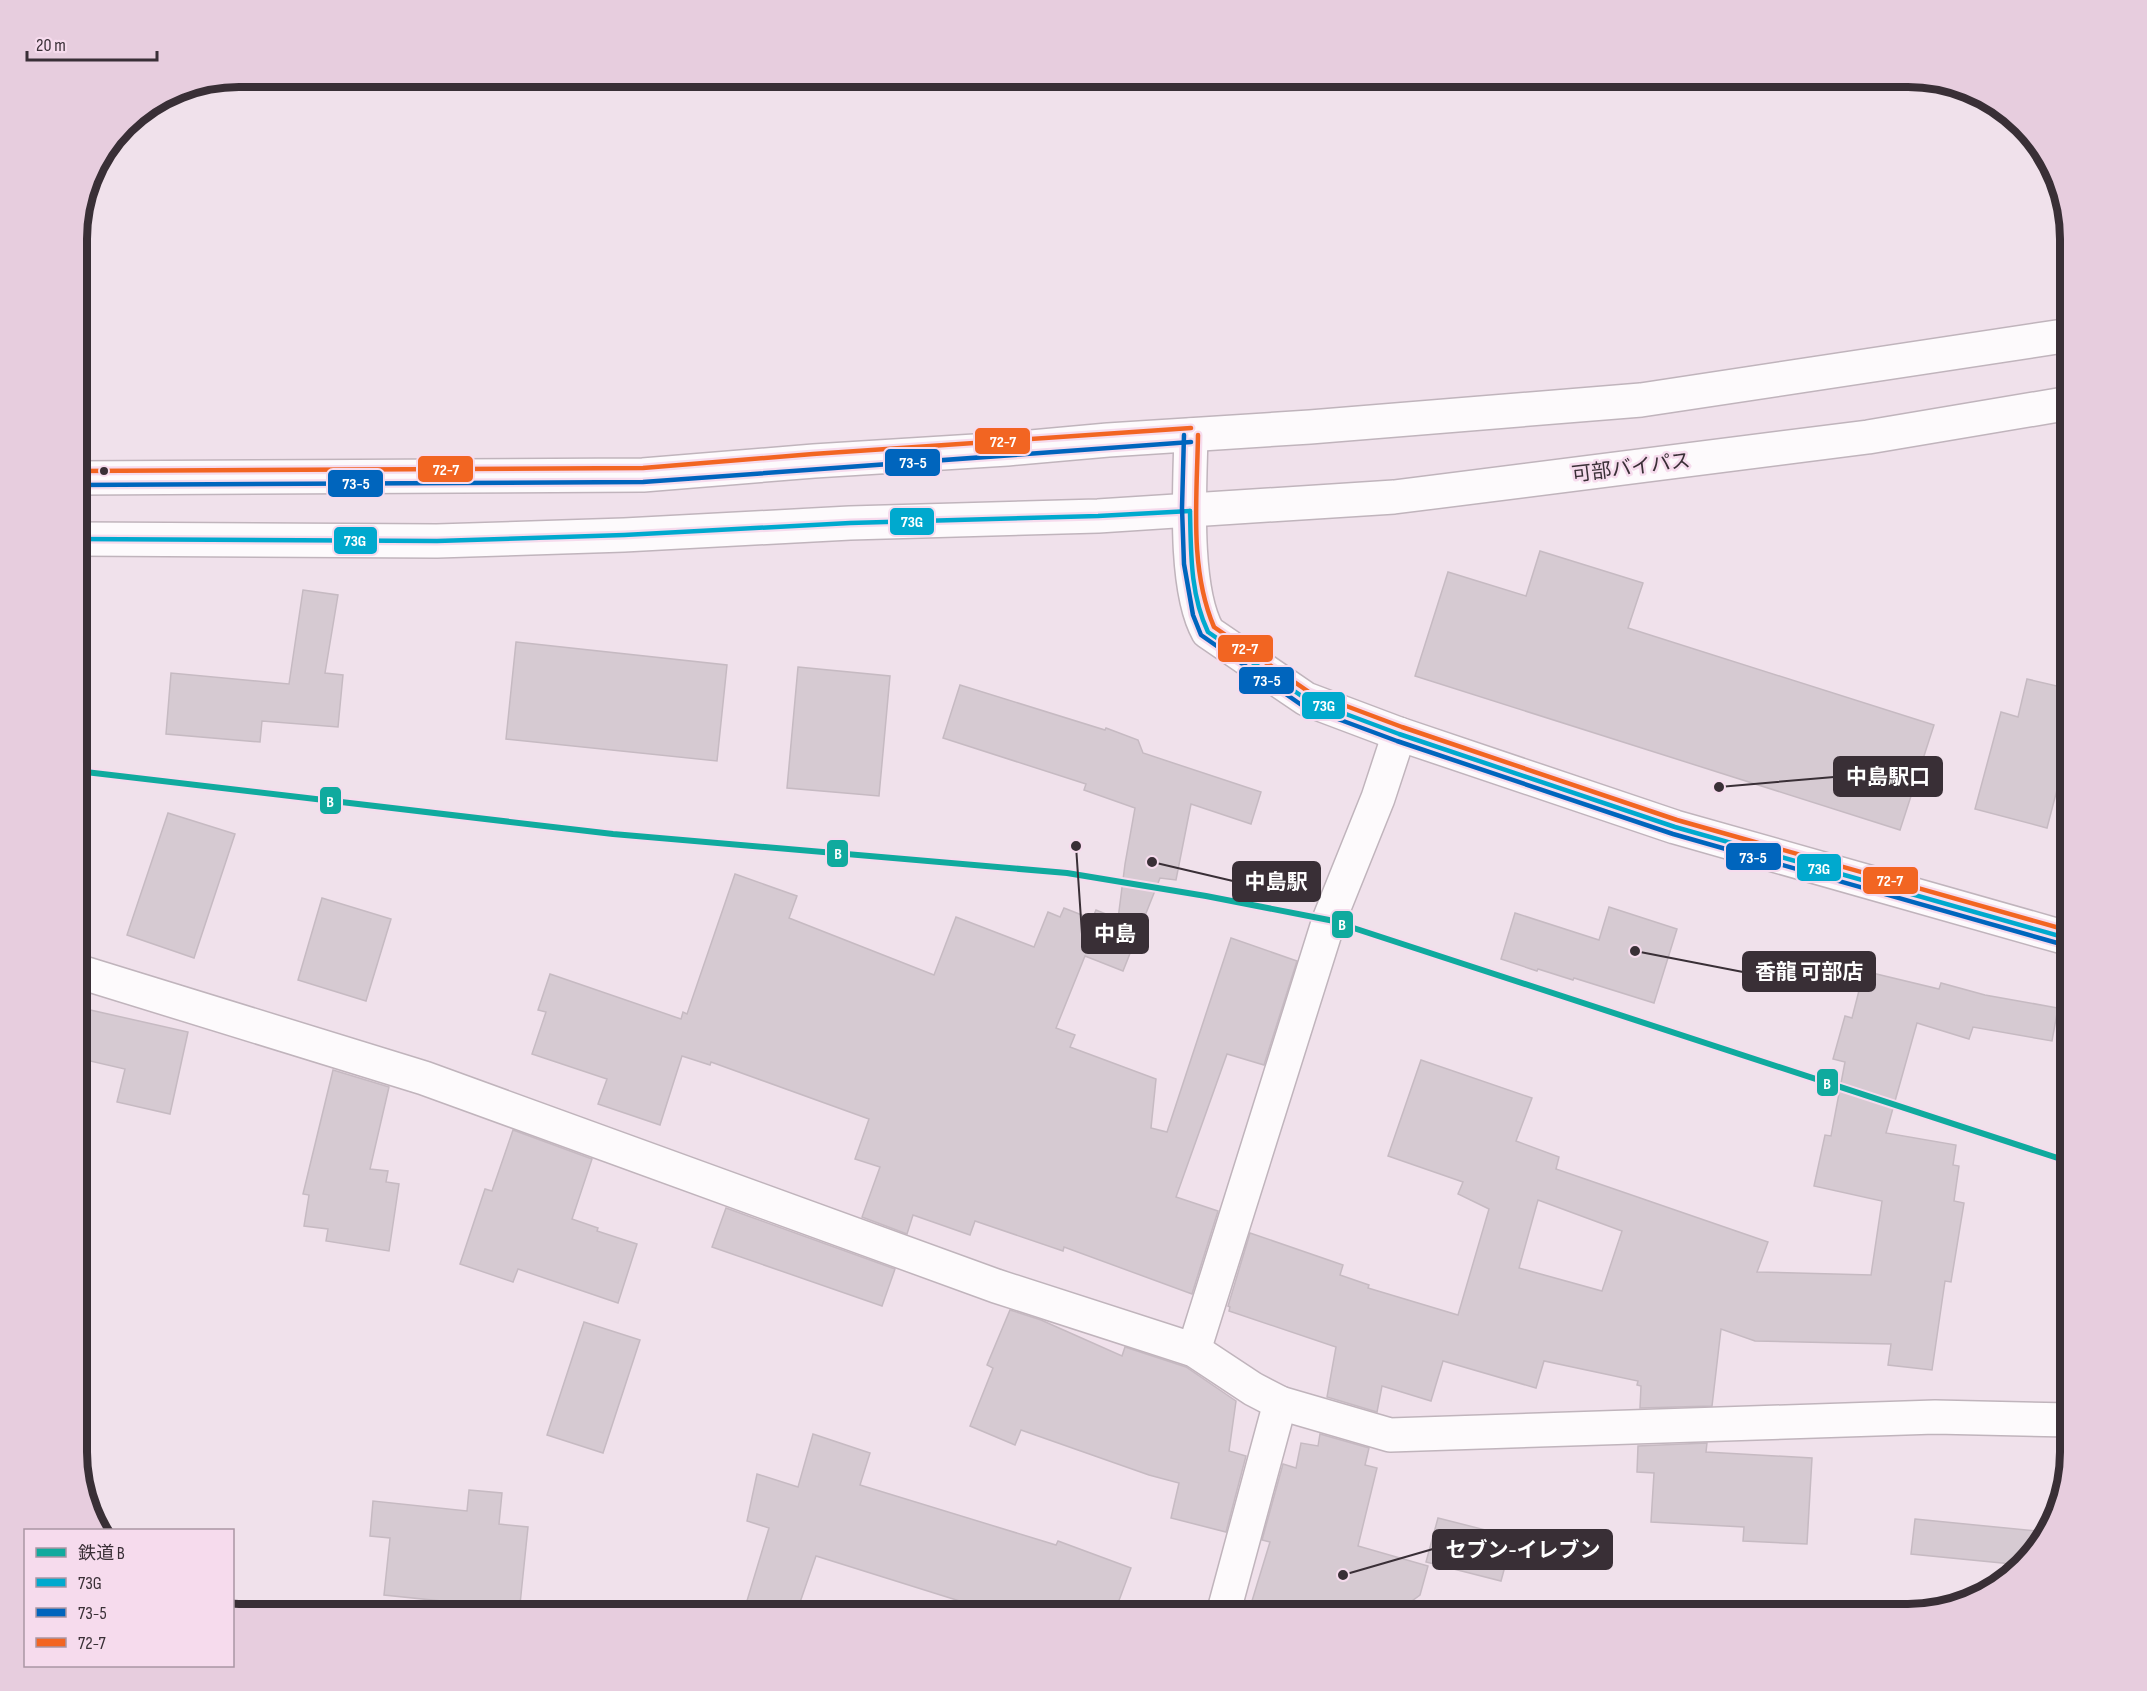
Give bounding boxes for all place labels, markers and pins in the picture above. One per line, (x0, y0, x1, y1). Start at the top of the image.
unlabelled marker (98, 465, 110, 477)
callout: 中島駅口 (1834, 757, 1942, 796)
callout: 中島駅 (1233, 862, 1320, 901)
callout: 中島 (1082, 914, 1148, 953)
callout: 香龍 可部店 (1743, 952, 1875, 991)
callout: セブン-イレブン (1433, 1530, 1612, 1569)

